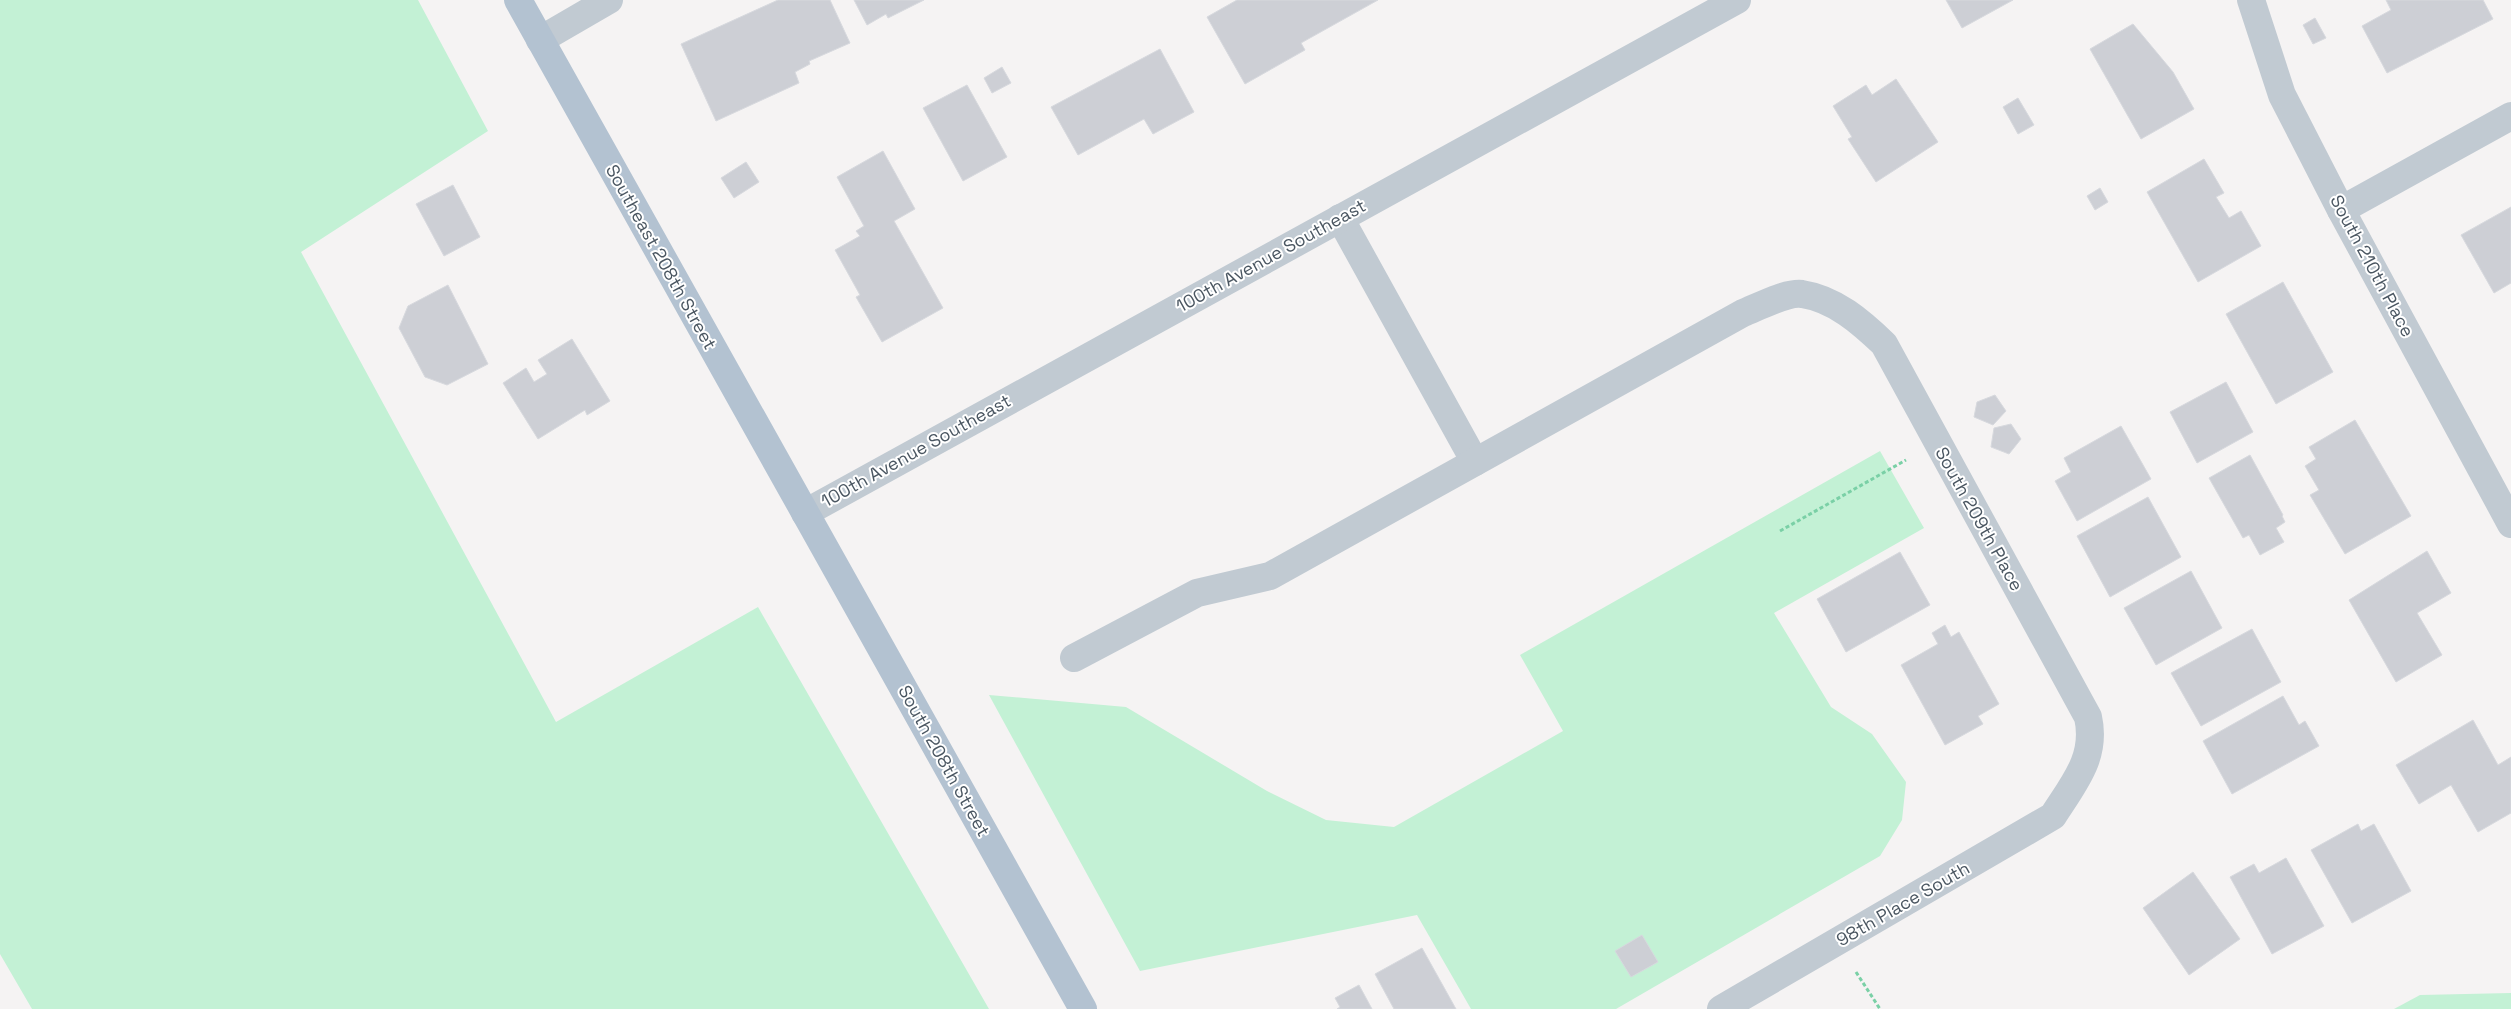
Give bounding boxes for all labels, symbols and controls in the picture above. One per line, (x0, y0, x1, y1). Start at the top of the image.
street label: Southeast 208th Street (601, 160, 722, 353)
street label: South 210th Place (2325, 191, 2420, 341)
street label: 100th Avenue Southeast (1172, 194, 1370, 317)
street label: 100th Avenue Southeast (817, 389, 1015, 512)
street label: South 209th Place (1930, 443, 2029, 595)
street label: South 208th Street (893, 681, 996, 841)
street label: 98th Place South (1832, 856, 1973, 951)

